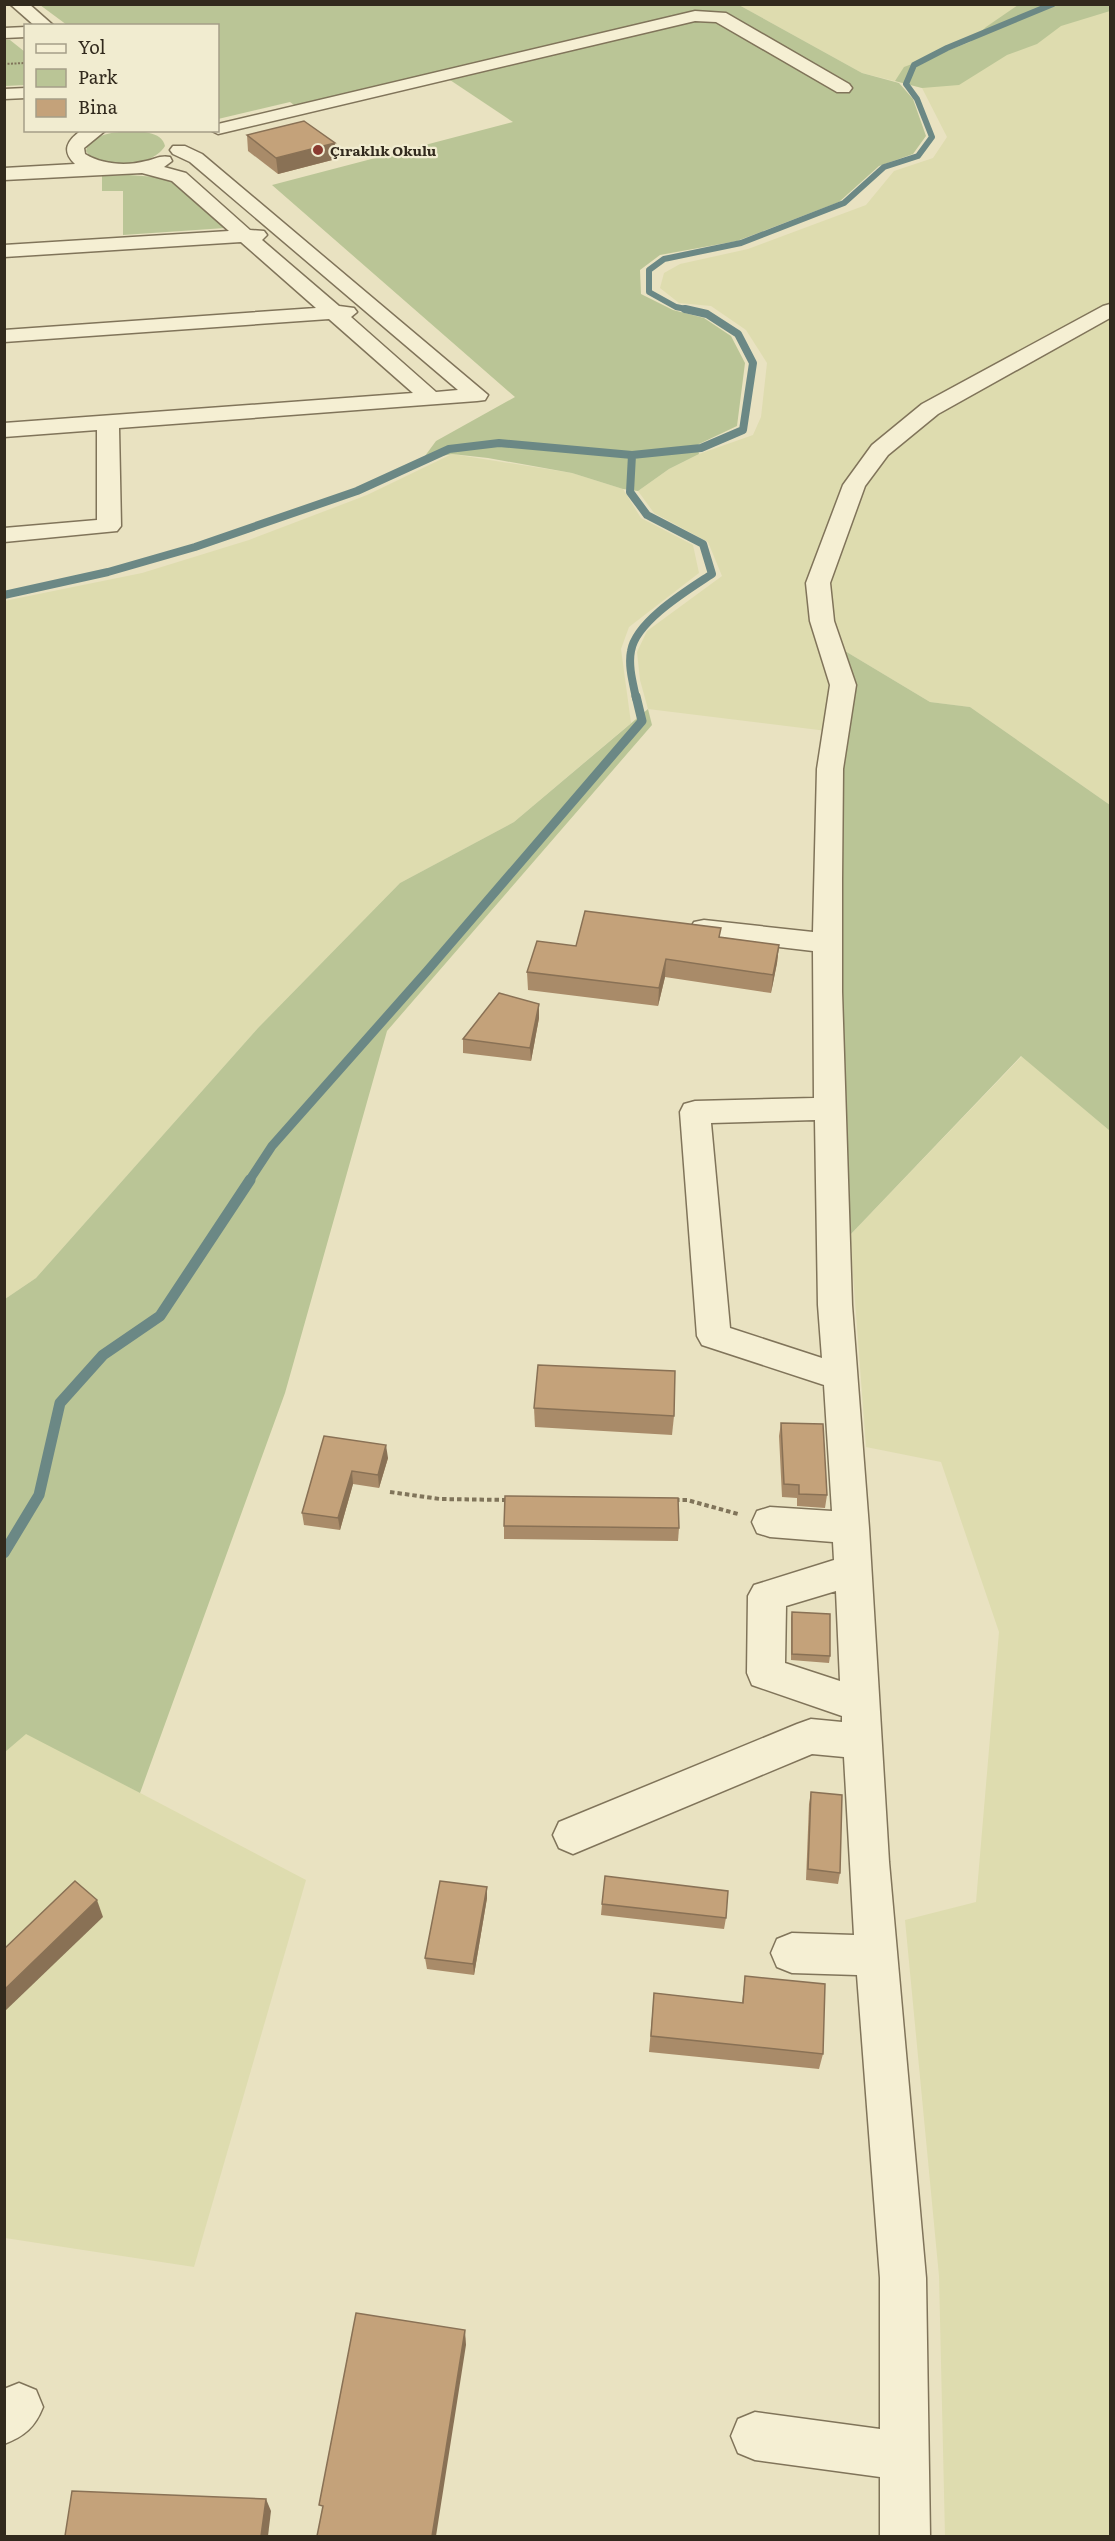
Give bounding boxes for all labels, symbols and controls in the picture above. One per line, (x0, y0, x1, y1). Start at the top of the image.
legend (24, 24, 219, 132)
text: Yol (78, 33, 106, 60)
text: Park (78, 63, 119, 90)
text: Bina (78, 93, 118, 120)
place label: Çıraklık Okulu (330, 140, 437, 160)
marker: Çıraklık Okulu (311, 143, 325, 157)

